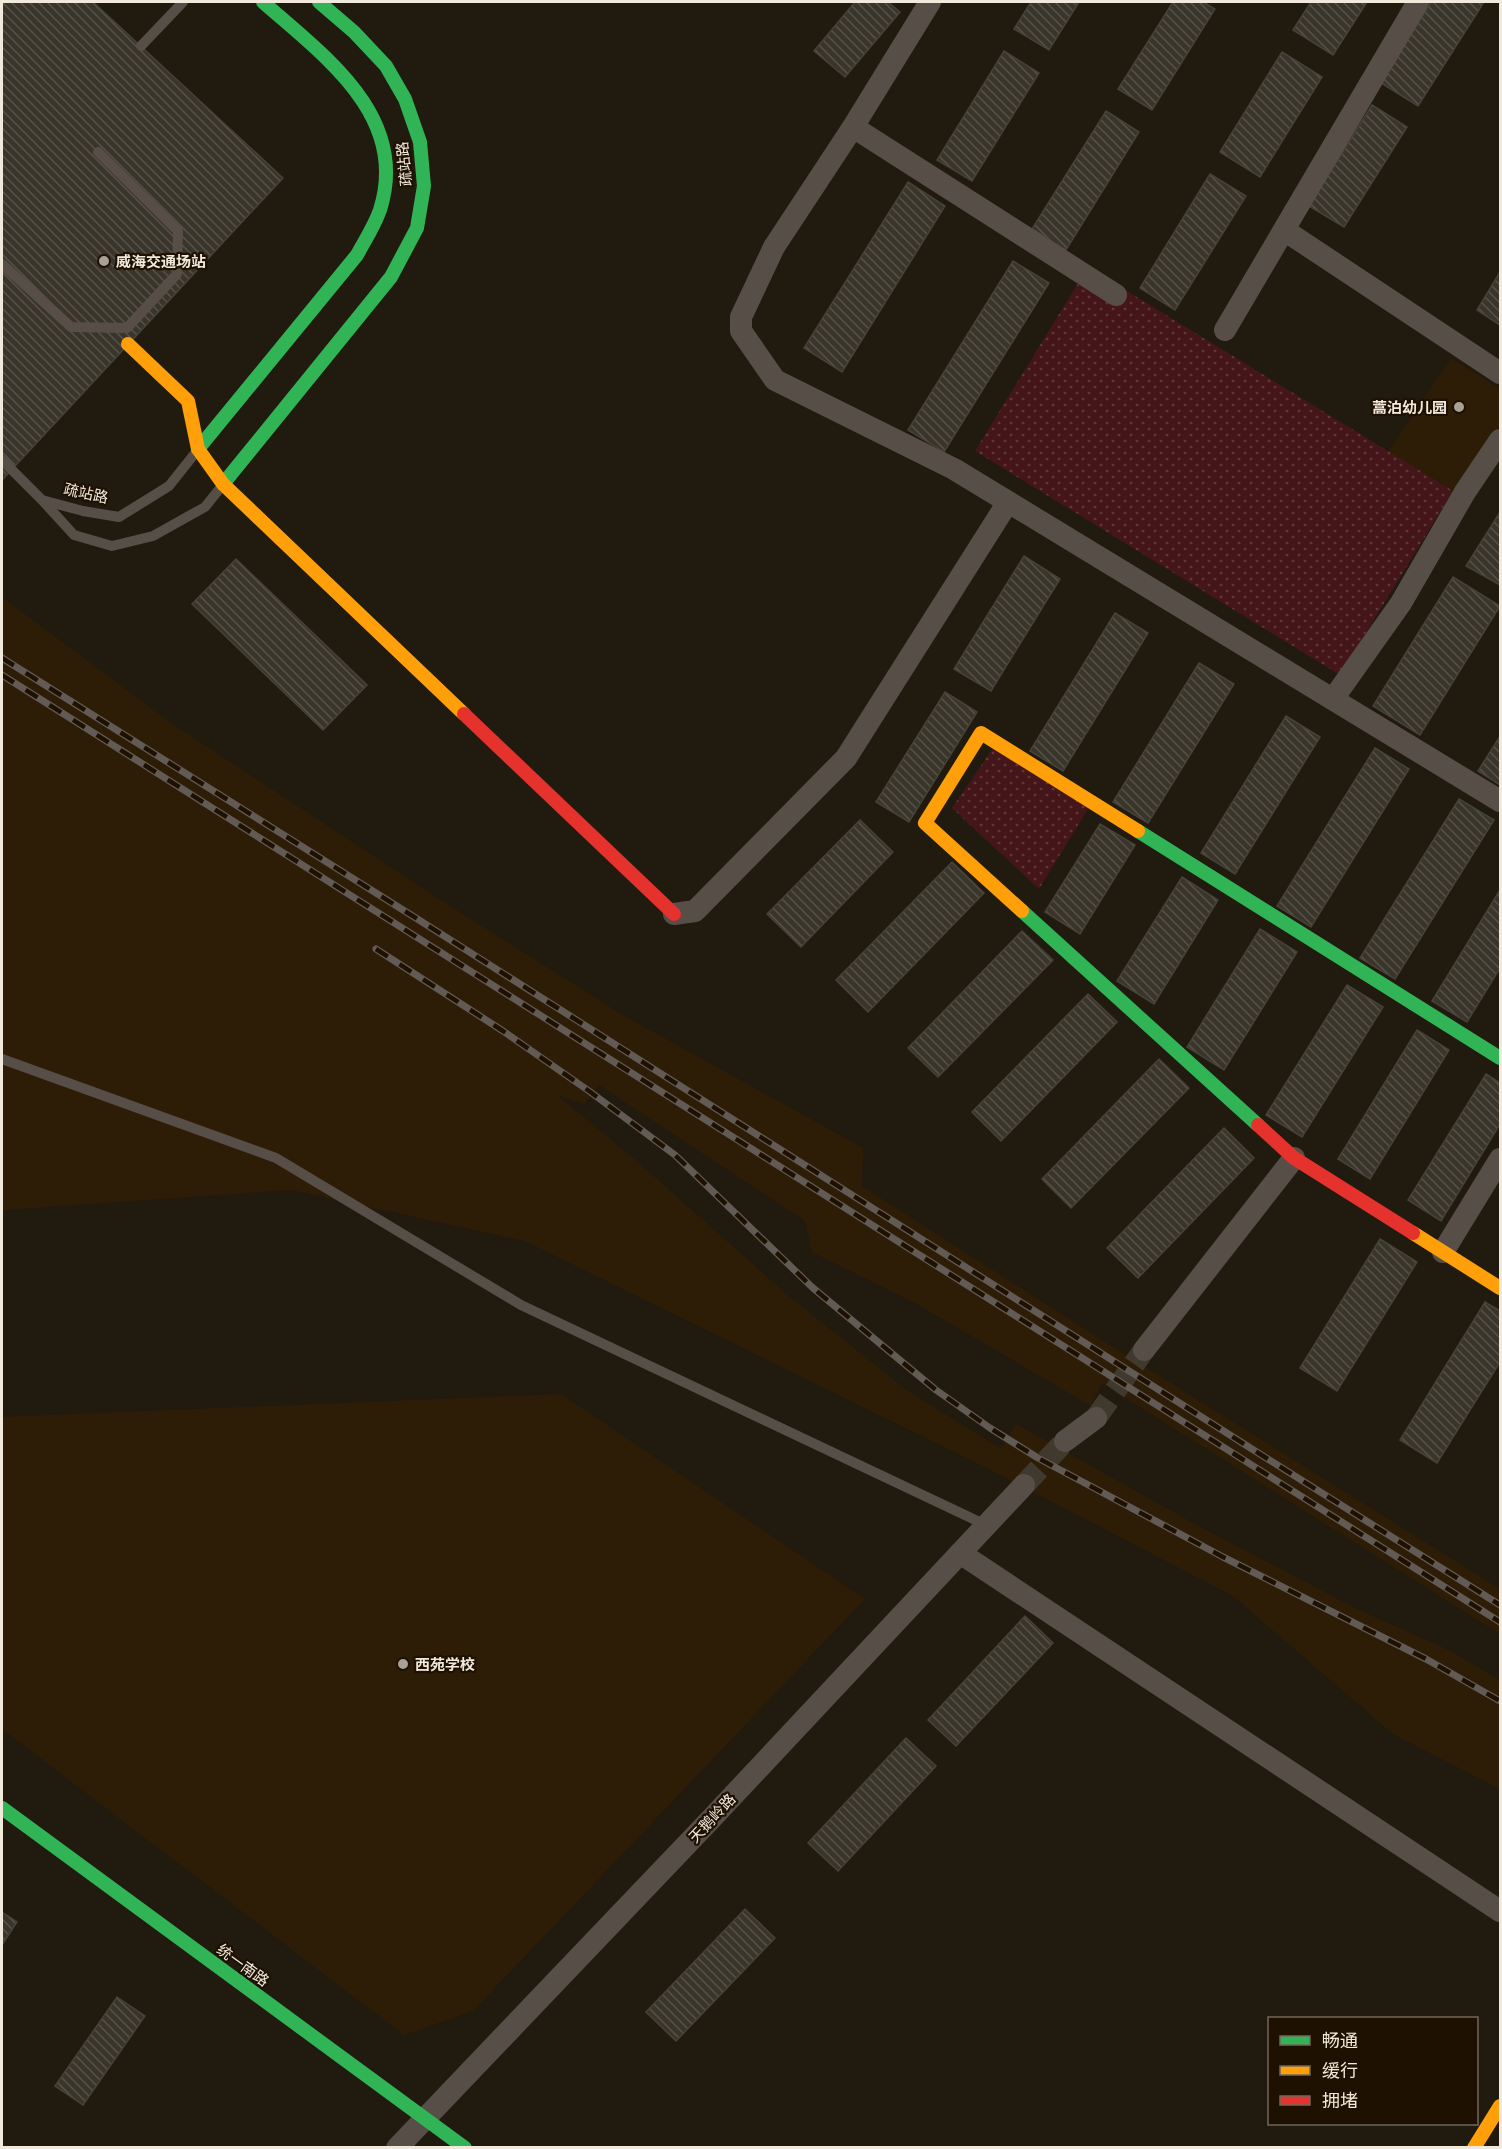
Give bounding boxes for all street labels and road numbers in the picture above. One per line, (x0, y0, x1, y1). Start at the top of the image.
street label: 疏站路 (392, 141, 416, 187)
street label: 疏站路 (62, 479, 110, 507)
street label: 天鹅岭路 (685, 1790, 739, 1846)
street label: 统一南路 (213, 1940, 273, 1990)

